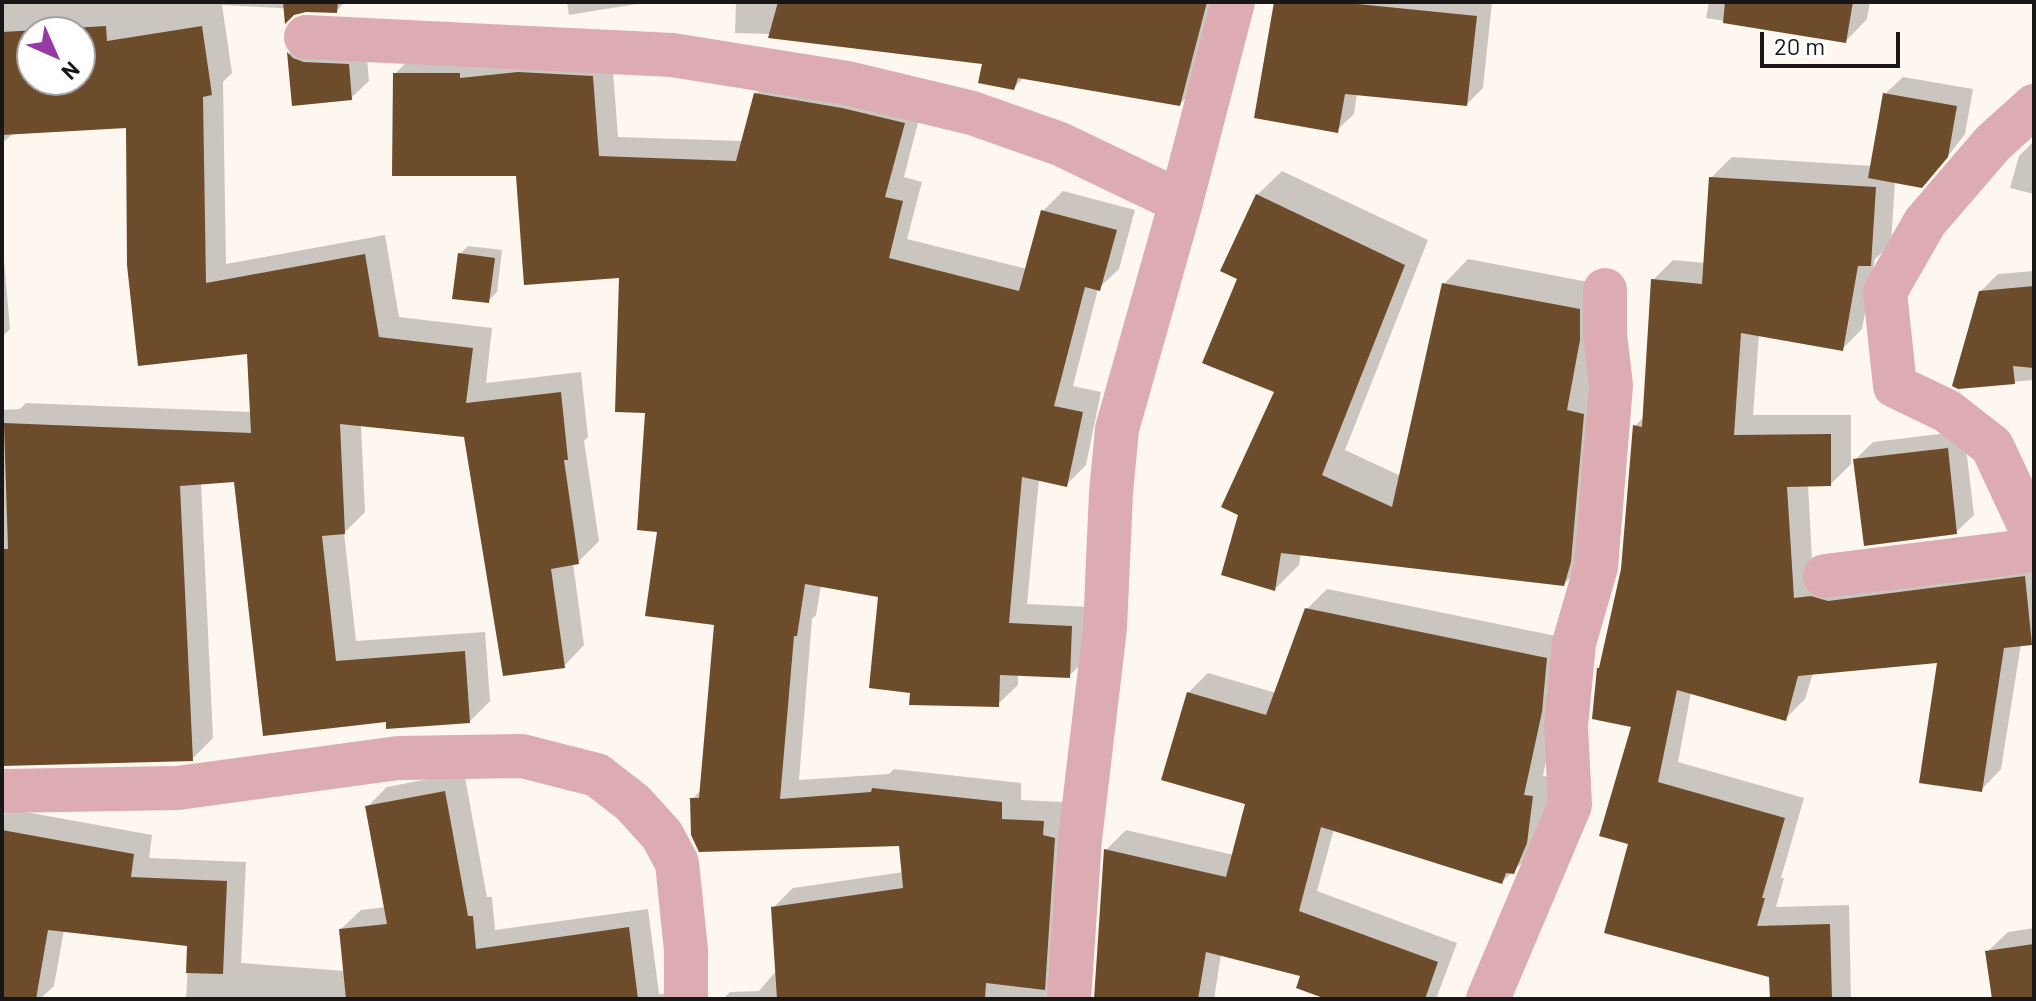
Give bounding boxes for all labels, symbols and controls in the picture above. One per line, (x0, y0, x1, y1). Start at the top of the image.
north arrow (16, 16, 96, 96)
scale bar (1764, 16, 1904, 66)
text: 20 m (1774, 31, 1825, 60)
text: N (57, 57, 86, 86)

